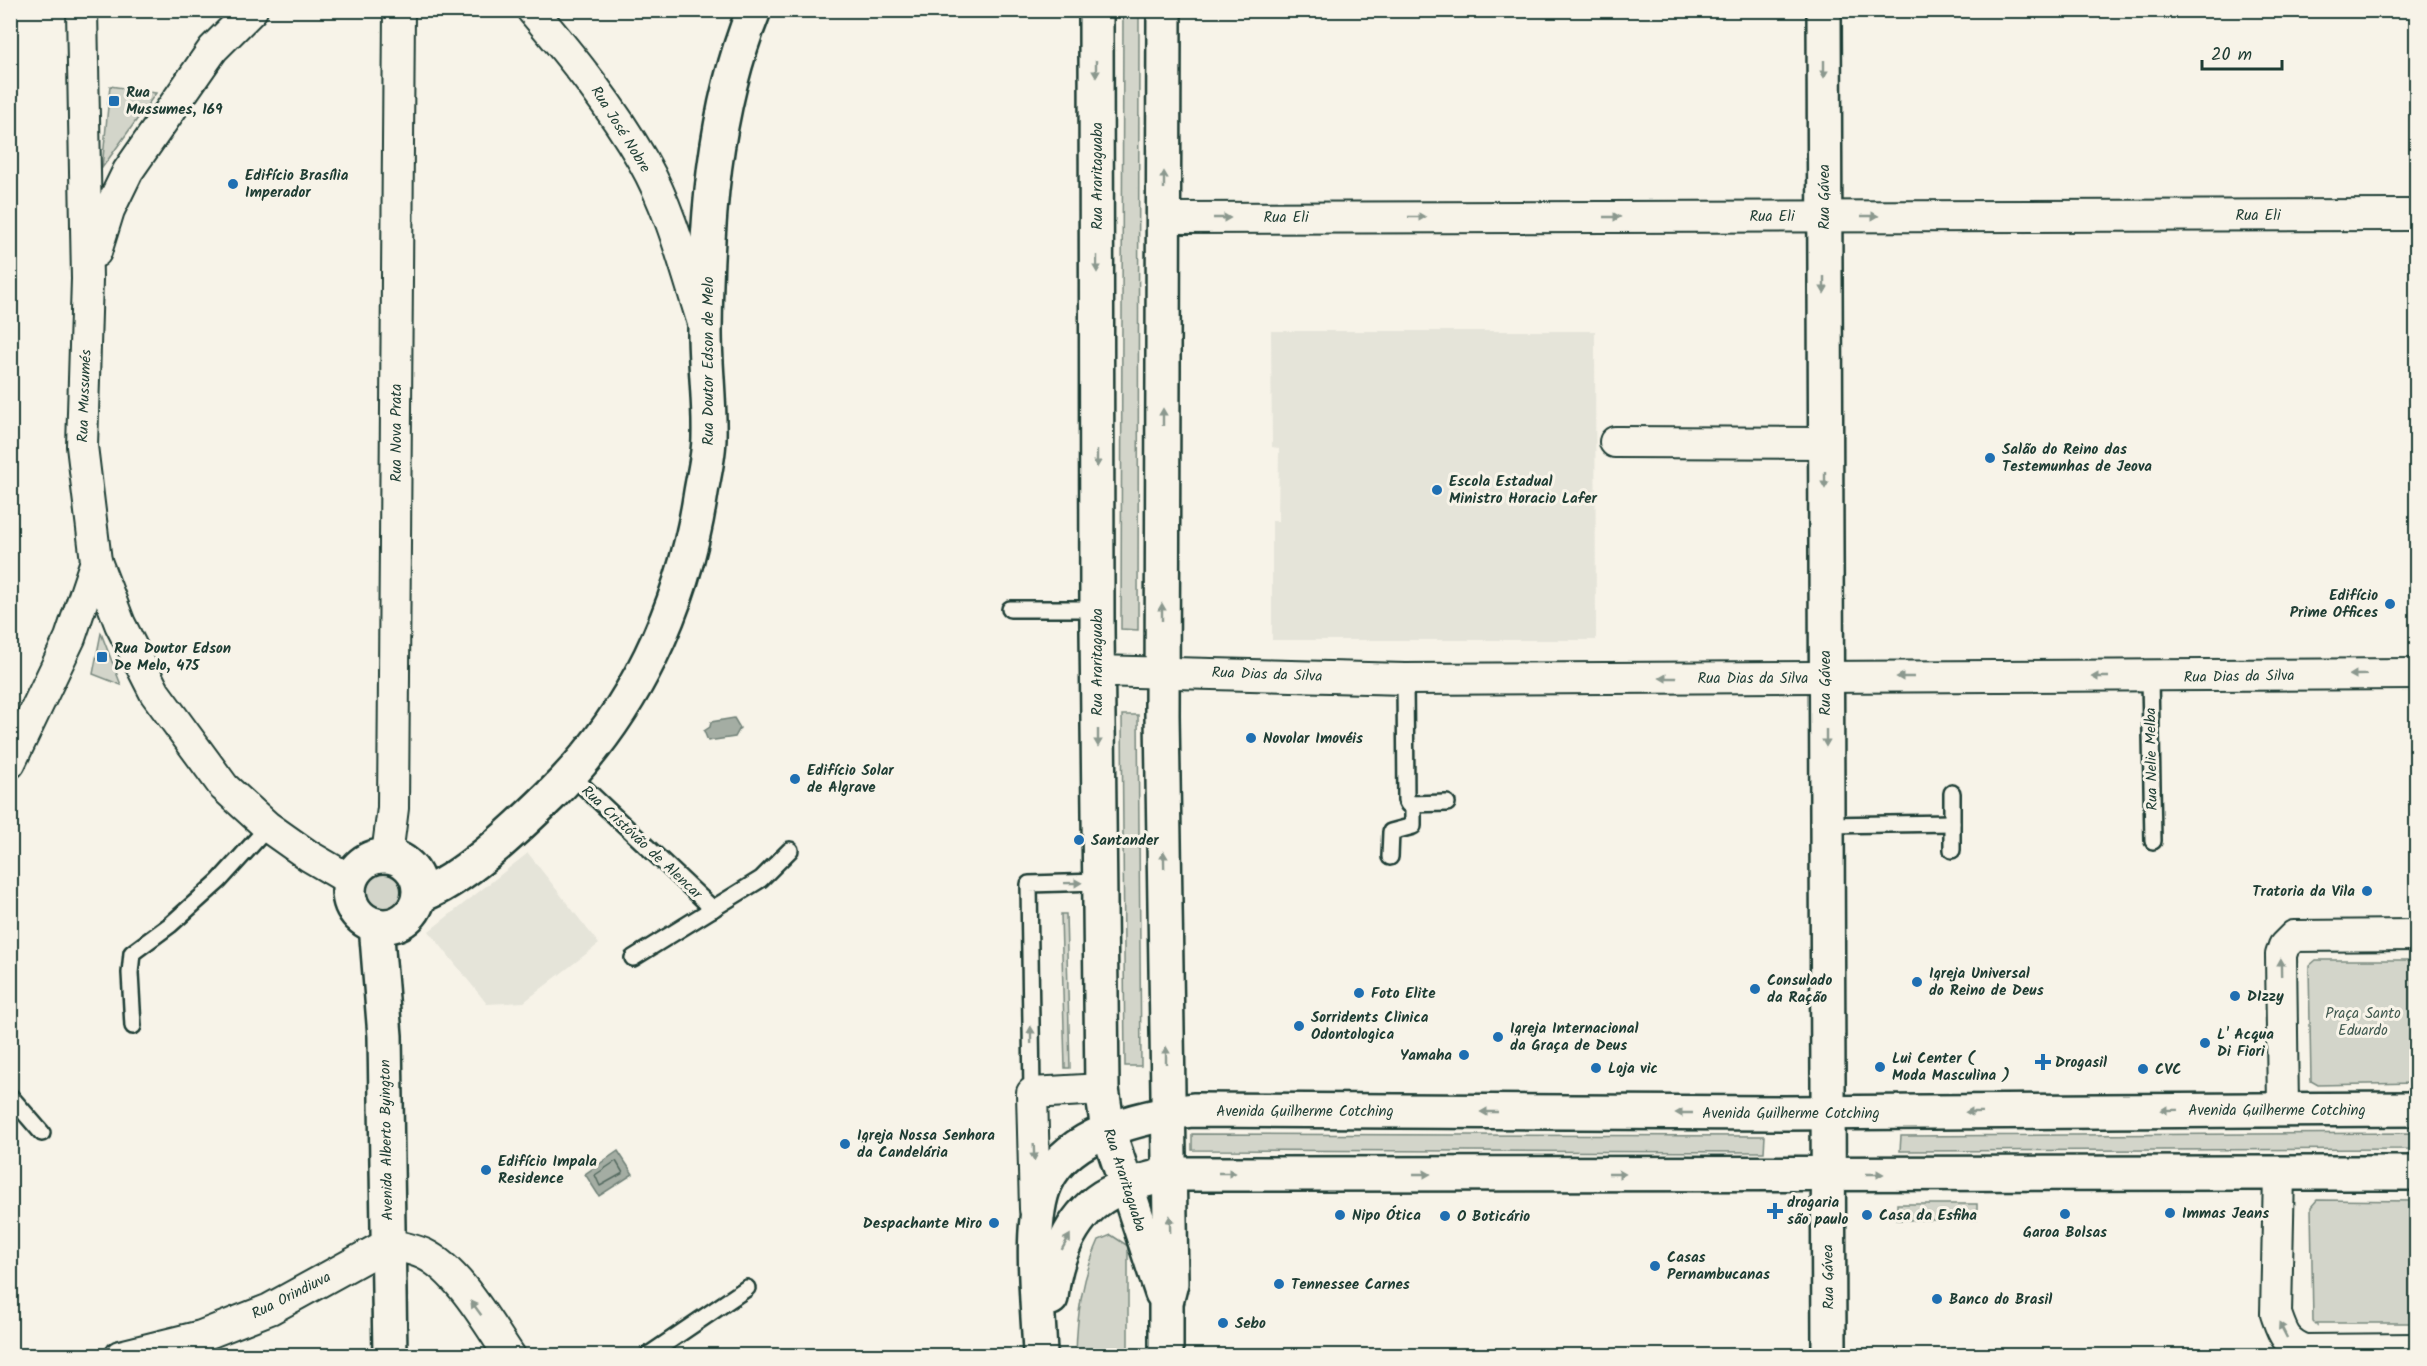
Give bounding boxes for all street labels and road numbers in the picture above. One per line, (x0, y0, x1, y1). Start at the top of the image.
street label: Rua José Nobre (584, 81, 657, 178)
street label: Rua Araritaguaba (1086, 122, 1110, 230)
street label: Rua Gávea (1813, 164, 1837, 230)
street label: Rua Eli (2235, 204, 2282, 228)
street label: Rua Eli (1749, 205, 1796, 229)
street label: Rua Eli (1263, 206, 1310, 230)
street label: Rua Doutor Edson de Melo (697, 276, 721, 446)
street label: Rua Mussumés (71, 349, 99, 443)
street label: Rua Nova Prata (385, 384, 409, 482)
street label: Rua Araritaguaba (1086, 608, 1110, 716)
street label: Rua Gávea (1814, 650, 1838, 716)
street label: Rua Dias da Silva (1211, 661, 1323, 689)
street label: Rua Dias da Silva (2183, 664, 2295, 690)
street label: Rua Dias da Silva (1698, 667, 1808, 691)
street label: Rua Nelie Melba (2139, 707, 2165, 811)
street label: Rua Cristóvão de Alencar (575, 780, 708, 906)
street label: Avenida Alberto Byington (374, 1059, 400, 1221)
street label: Avenida Guilherme Cotching (2188, 1099, 2366, 1123)
street label: Avenida Guilherme Cotching (1216, 1100, 1394, 1124)
street label: Avenida Guilherme Cotching (1702, 1102, 1880, 1126)
street label: Rua Araritaguaba (1096, 1125, 1152, 1235)
street label: Rua Gávea (1816, 1244, 1842, 1310)
street label: Rua Orindiuva (248, 1266, 335, 1326)

